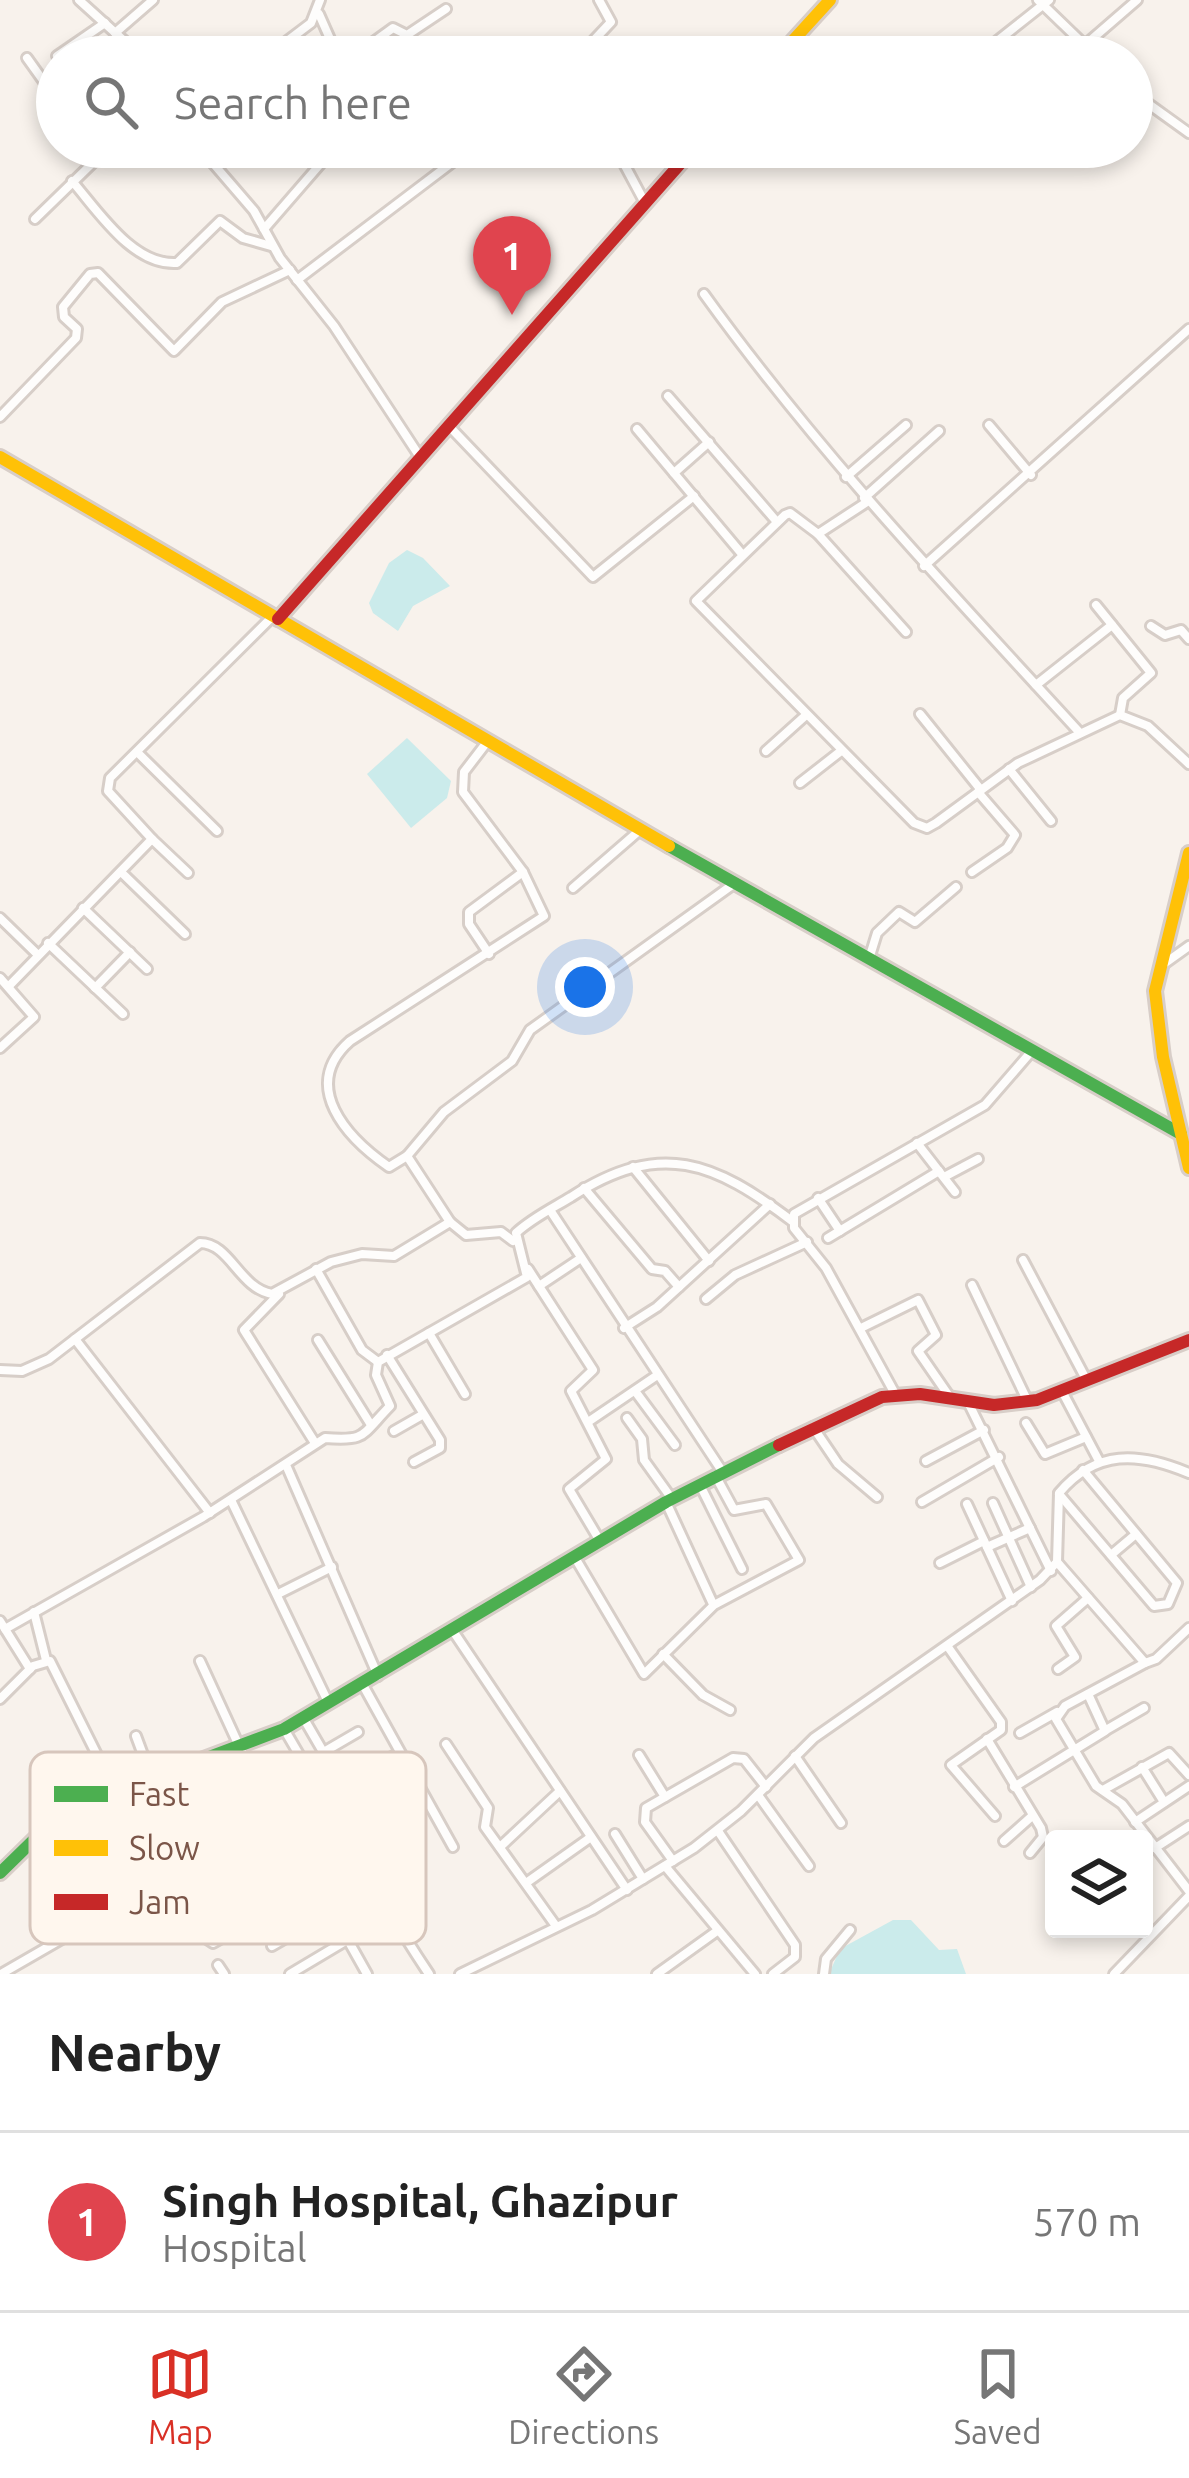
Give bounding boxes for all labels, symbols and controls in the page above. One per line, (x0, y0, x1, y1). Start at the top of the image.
search box (36, 36, 1153, 168)
icon: search (78, 69, 144, 135)
text: Search here (174, 77, 412, 128)
pin: 1 (473, 216, 551, 315)
your location (555, 957, 615, 1017)
legend (30, 1752, 426, 1944)
text: Fast (129, 1775, 189, 1812)
text: Slow (129, 1829, 200, 1866)
map controls (1045, 1830, 1153, 1938)
button: layers (1045, 1830, 1153, 1938)
text: Jam (129, 1883, 191, 1920)
text: Nearby (48, 2023, 221, 2081)
text: Singh Hospital, Ghazipur (162, 2175, 678, 2226)
text: 1 (76, 2200, 98, 2243)
text: 570 m (1032, 2200, 1141, 2243)
text: Hospital (162, 2226, 307, 2269)
tab: Map (147, 2341, 213, 2450)
tab: Directions (508, 2341, 659, 2450)
tab: Saved (954, 2341, 1042, 2450)

